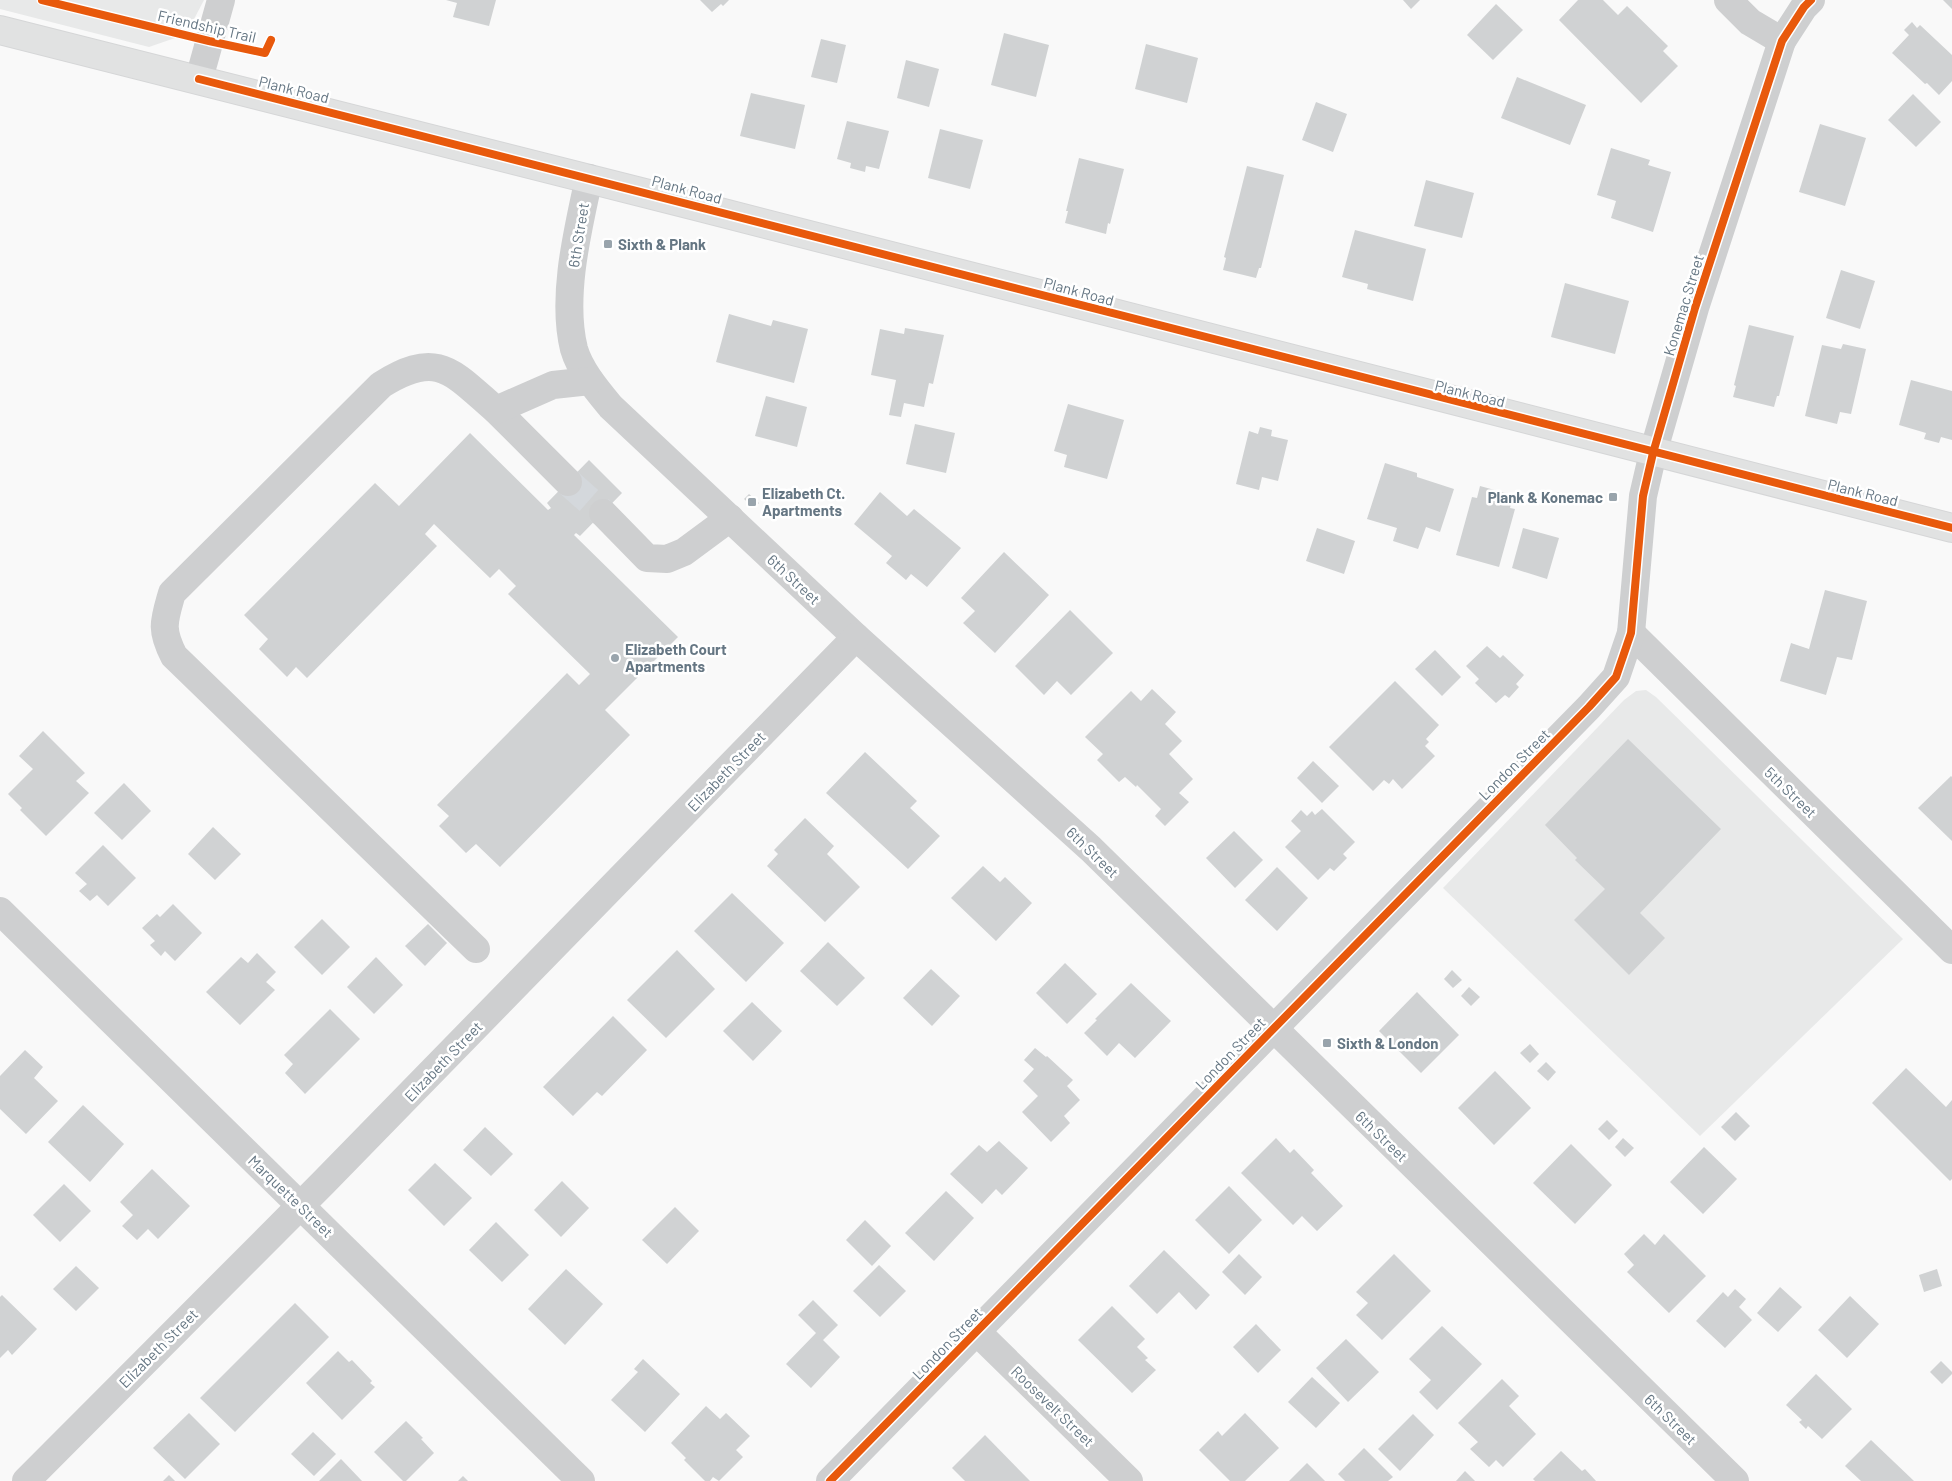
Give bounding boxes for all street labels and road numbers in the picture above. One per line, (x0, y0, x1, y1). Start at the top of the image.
street label: Friendship Trail (156, 6, 258, 46)
street label: Plank Road (257, 72, 331, 106)
street label: Plank Road (650, 171, 724, 207)
street label: 6th Street (564, 201, 592, 269)
street label: Konemac Street (1659, 252, 1707, 358)
street label: Plank Road (1042, 273, 1116, 309)
street label: Plank Road (1433, 376, 1507, 410)
street label: Plank Road (1826, 475, 1900, 509)
street label: 6th Street (764, 550, 824, 608)
street label: London Street (1475, 725, 1553, 803)
street label: Elizabeth Street (683, 727, 769, 815)
street label: 5th Street (1761, 763, 1821, 821)
street label: 6th Street (1063, 823, 1123, 881)
street label: London Street (1191, 1013, 1269, 1093)
street label: Elizabeth Street (400, 1017, 486, 1105)
street label: 6th Street (1352, 1107, 1412, 1165)
street label: Marquette Street (245, 1151, 337, 1241)
street label: London Street (908, 1303, 986, 1383)
street label: Elizabeth Street (115, 1305, 201, 1391)
street label: Roosevelt Street (1008, 1362, 1098, 1450)
street label: 6th Street (1641, 1390, 1701, 1448)

